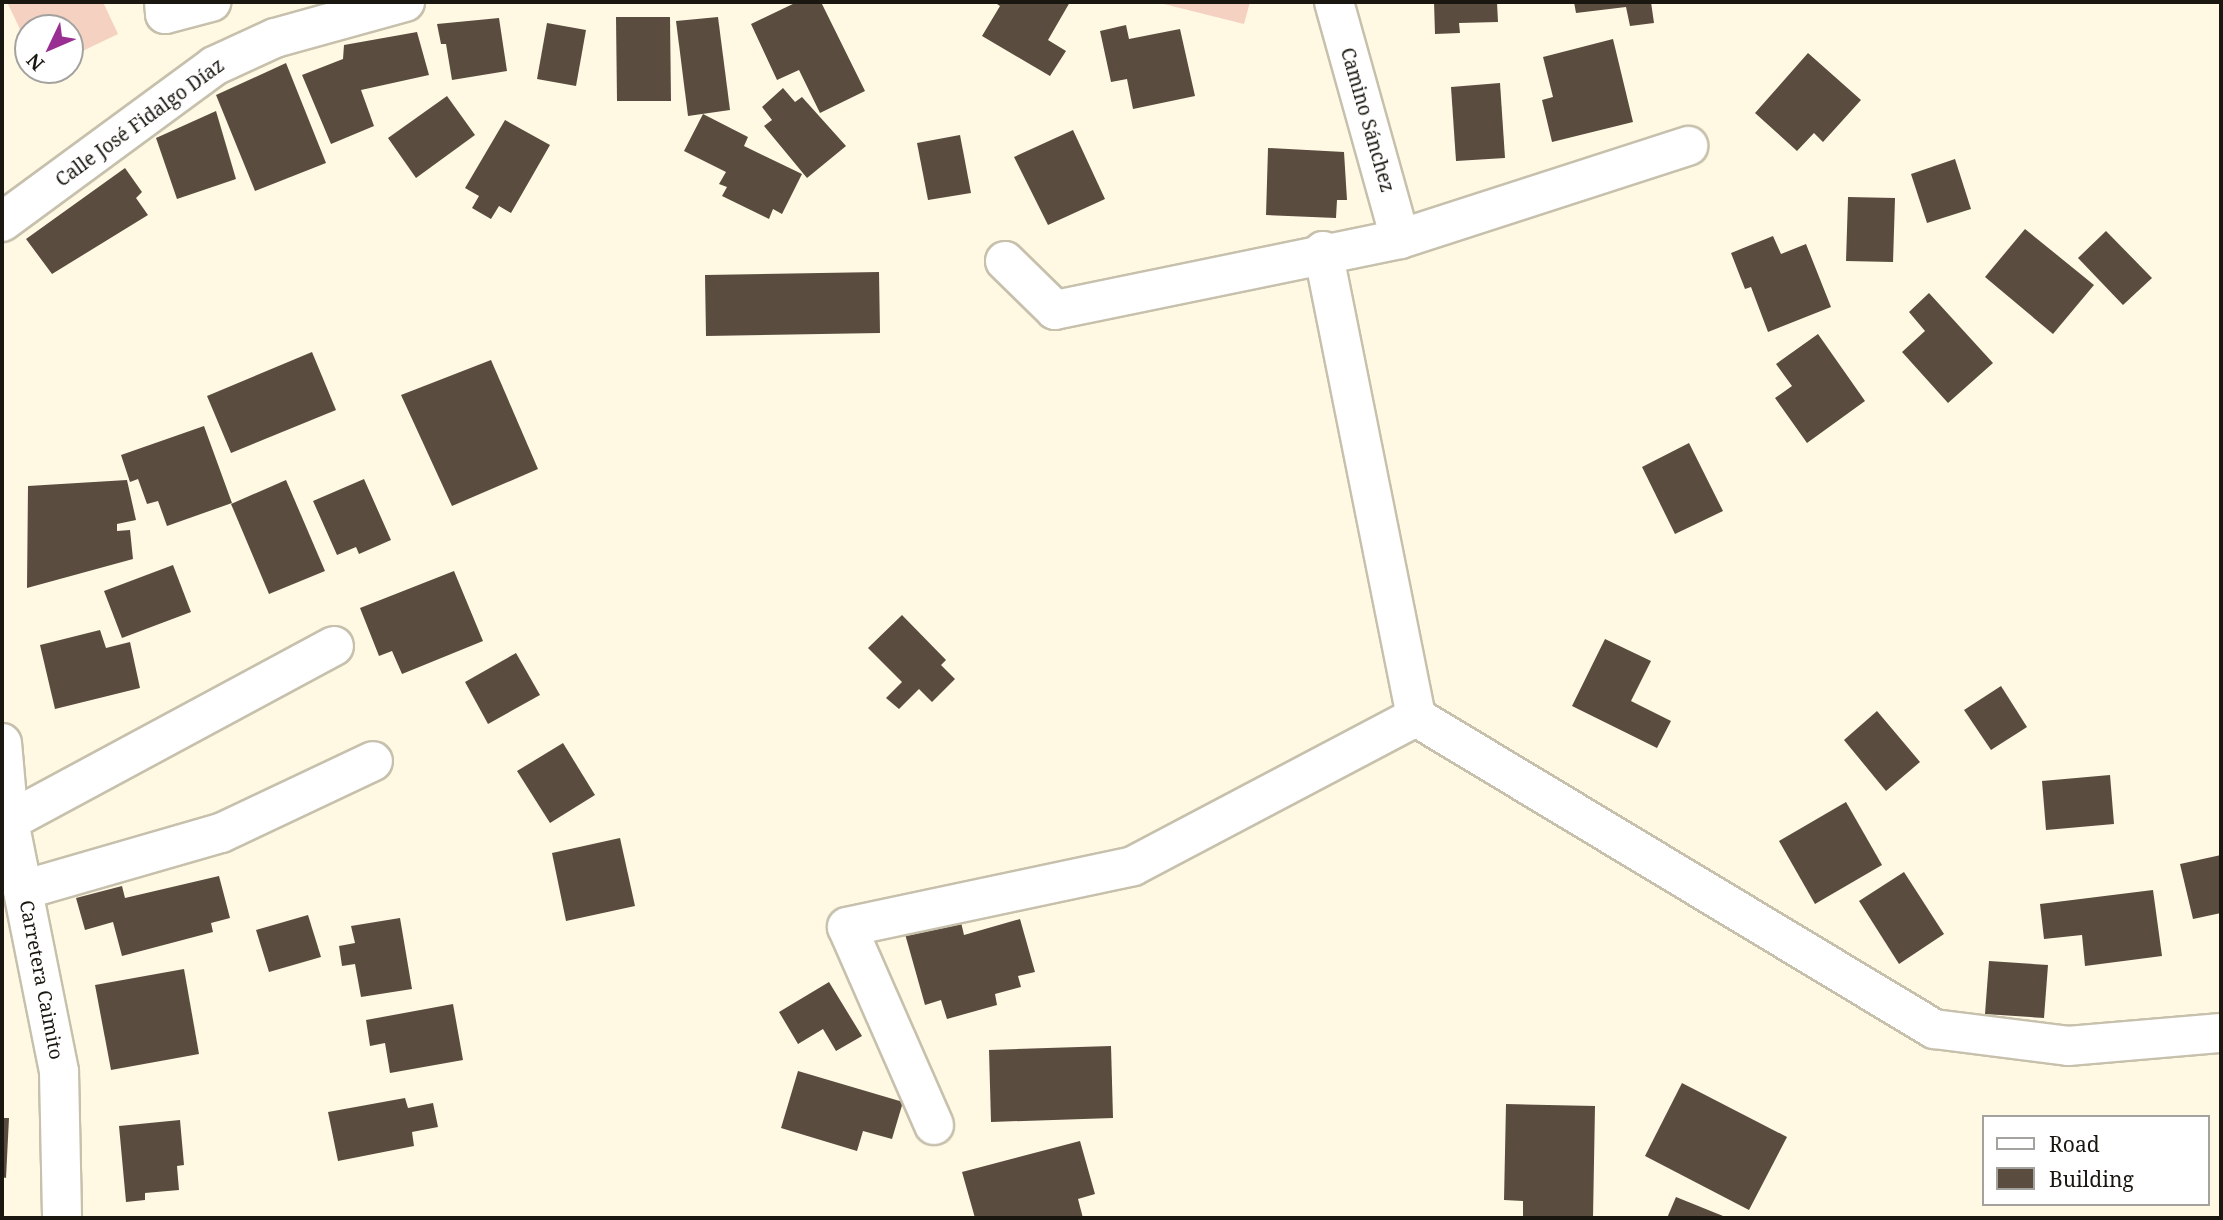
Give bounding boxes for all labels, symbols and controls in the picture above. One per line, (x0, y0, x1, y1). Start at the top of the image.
north arrow (14, 14, 84, 84)
street label: Camino Sánchez (1335, 45, 1399, 195)
text: N (21, 48, 50, 77)
street label: Calle José Fidalgo Díaz (51, 54, 229, 192)
street label: Carretera Caimito (14, 899, 68, 1061)
legend (1982, 1115, 2209, 1206)
text: Road (2049, 1130, 2100, 1158)
text: Building (2049, 1165, 2134, 1193)

